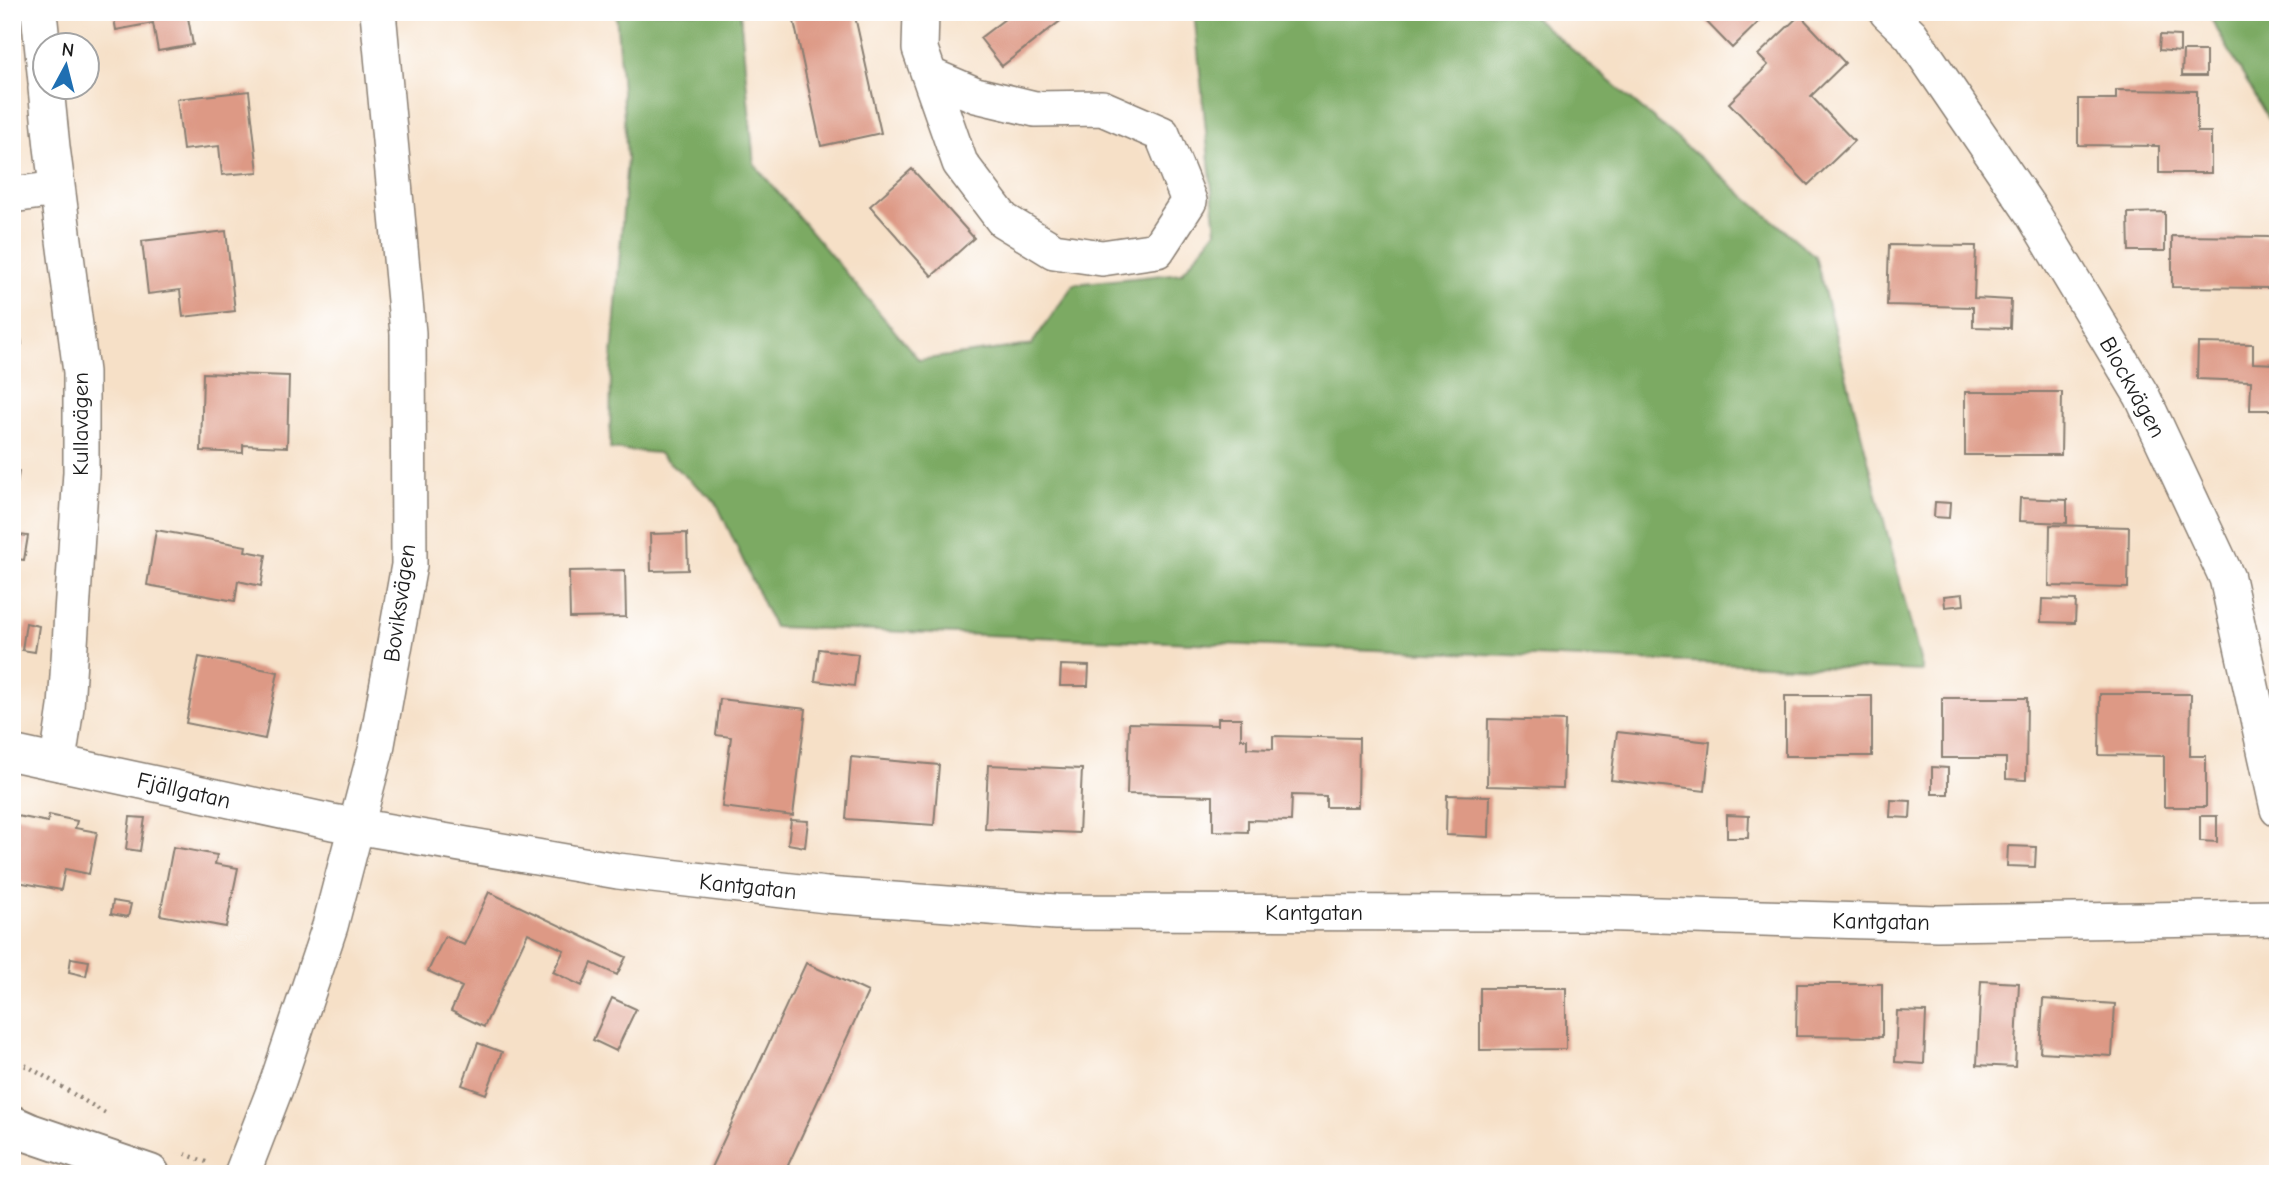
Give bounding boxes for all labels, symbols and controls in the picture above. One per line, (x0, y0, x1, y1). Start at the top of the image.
north arrow (32, 32, 102, 102)
text: N (60, 38, 75, 62)
street label: Blockvägen (2094, 332, 2171, 442)
street label: Kullavägen (67, 372, 94, 476)
street label: Boviksvägen (378, 542, 421, 664)
street label: Fjällgatan (134, 767, 233, 814)
street label: Kantgatan (698, 868, 798, 905)
street label: Kantgatan (1265, 899, 1363, 926)
street label: Kantgatan (1832, 907, 1930, 936)

